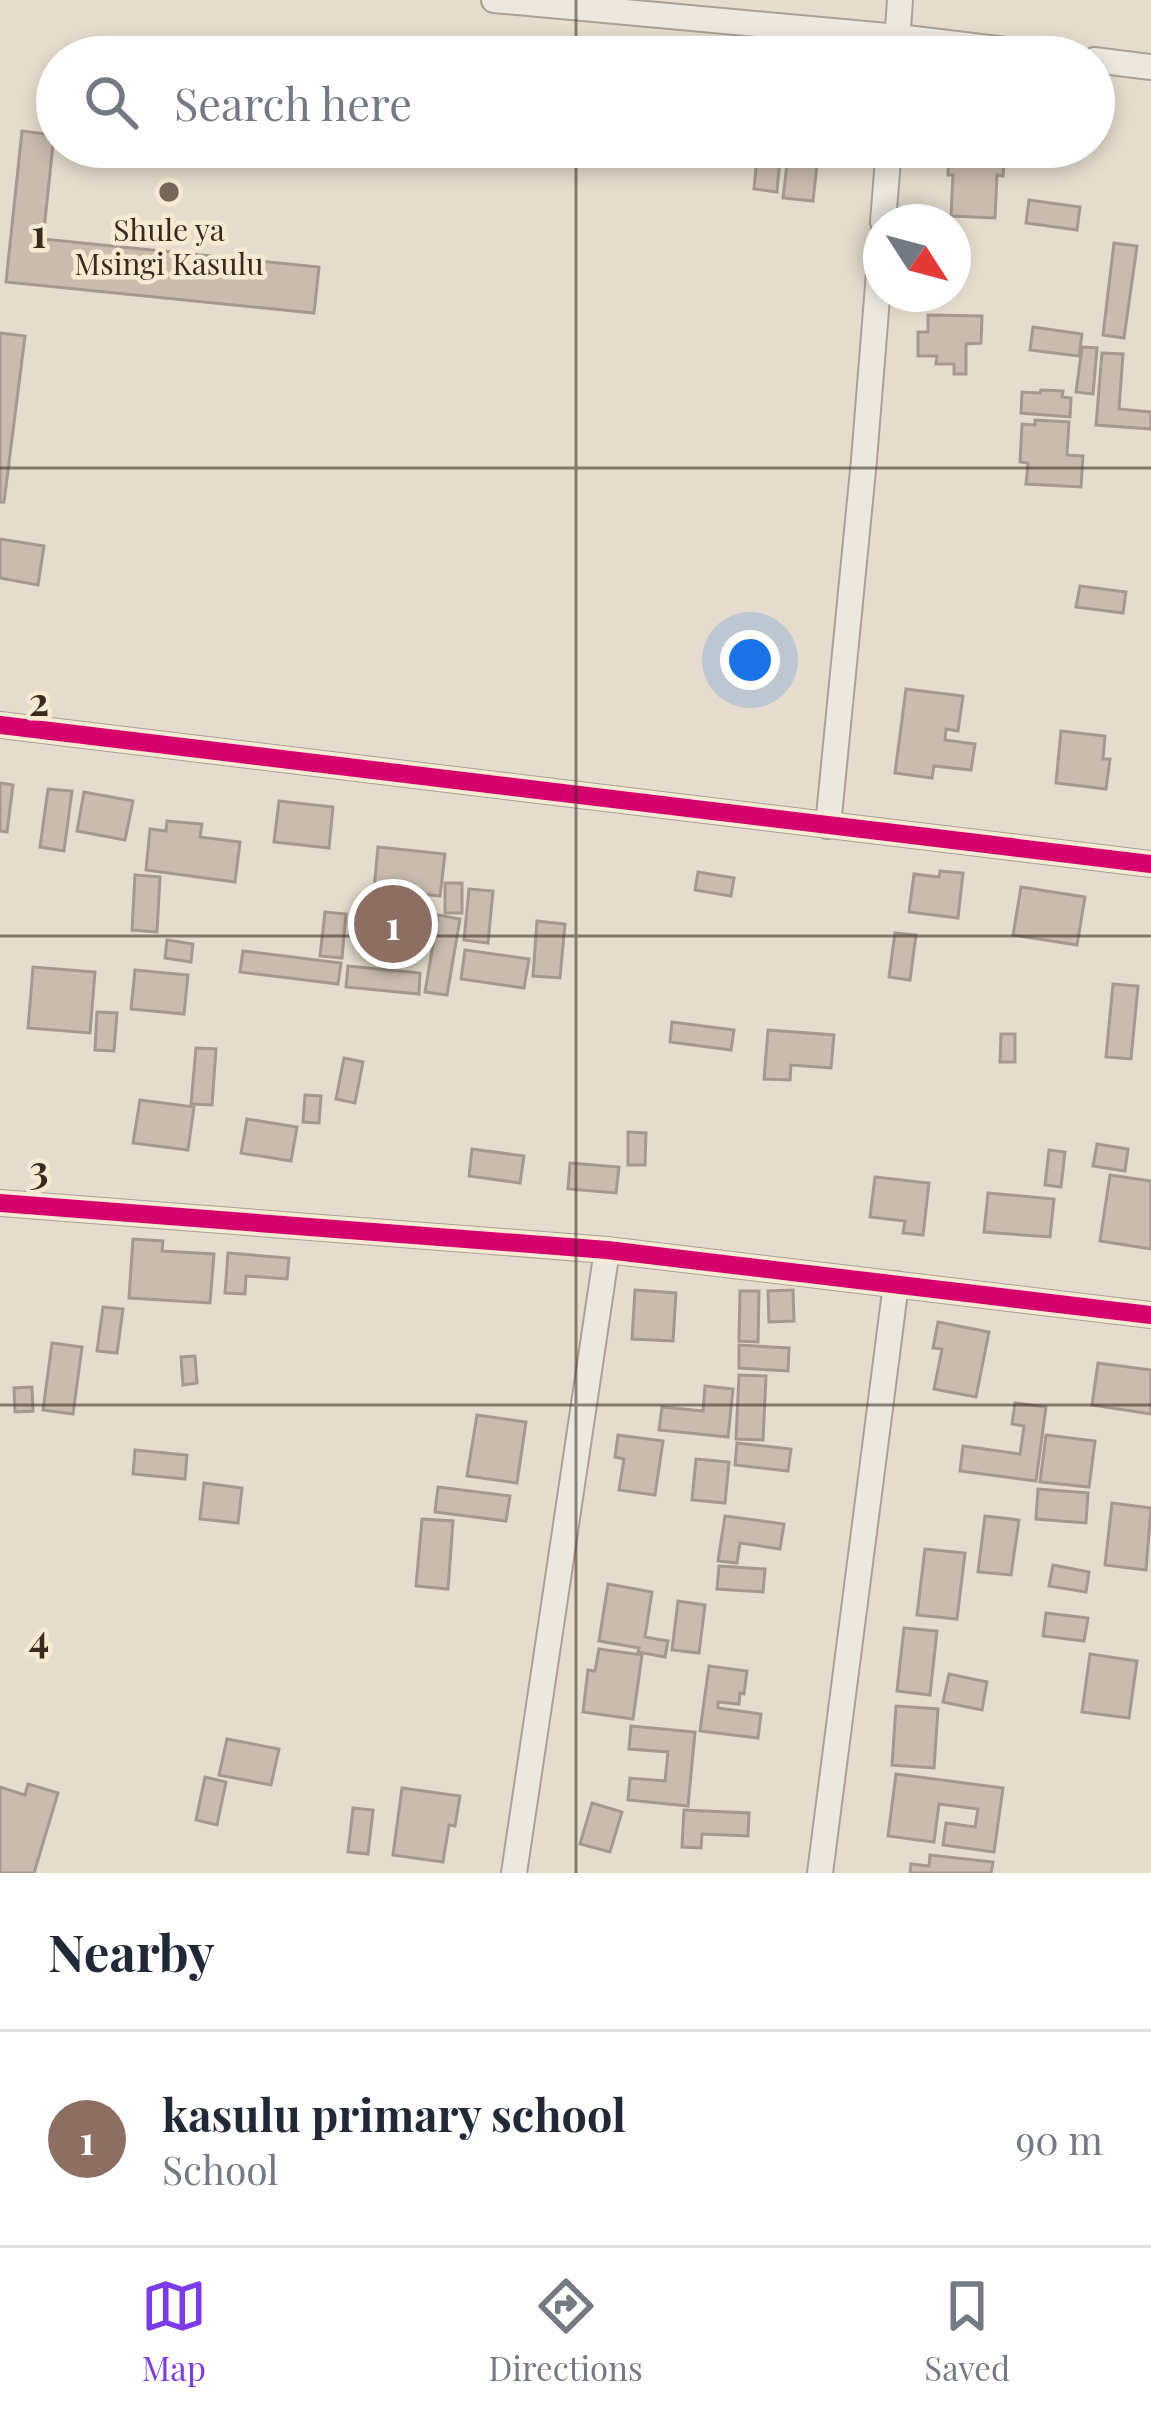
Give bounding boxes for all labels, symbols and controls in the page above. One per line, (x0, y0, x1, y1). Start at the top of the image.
search box (36, 36, 1115, 168)
icon: search (78, 69, 144, 135)
text: Search here (174, 72, 412, 132)
marker: Shule ya Msingi Kasulu (156, 179, 182, 205)
north arrow (863, 204, 971, 312)
text: 1 (32, 206, 46, 258)
place label: Shule ya Msingi Kasulu (74, 209, 264, 283)
your location (720, 630, 780, 690)
text: 2 (29, 674, 49, 726)
pin: 1 (354, 879, 432, 969)
text: 3 (29, 1142, 49, 1194)
text: 4 (29, 1611, 49, 1663)
text: Nearby (48, 1917, 214, 1985)
text: kasulu primary school (162, 2083, 626, 2143)
text: 1 (80, 2113, 94, 2165)
text: 90 m (1015, 2113, 1103, 2165)
text: School (162, 2143, 278, 2195)
tab: Map (141, 2273, 207, 2389)
tab: Directions (488, 2273, 643, 2389)
tab: Saved (924, 2273, 1010, 2389)

